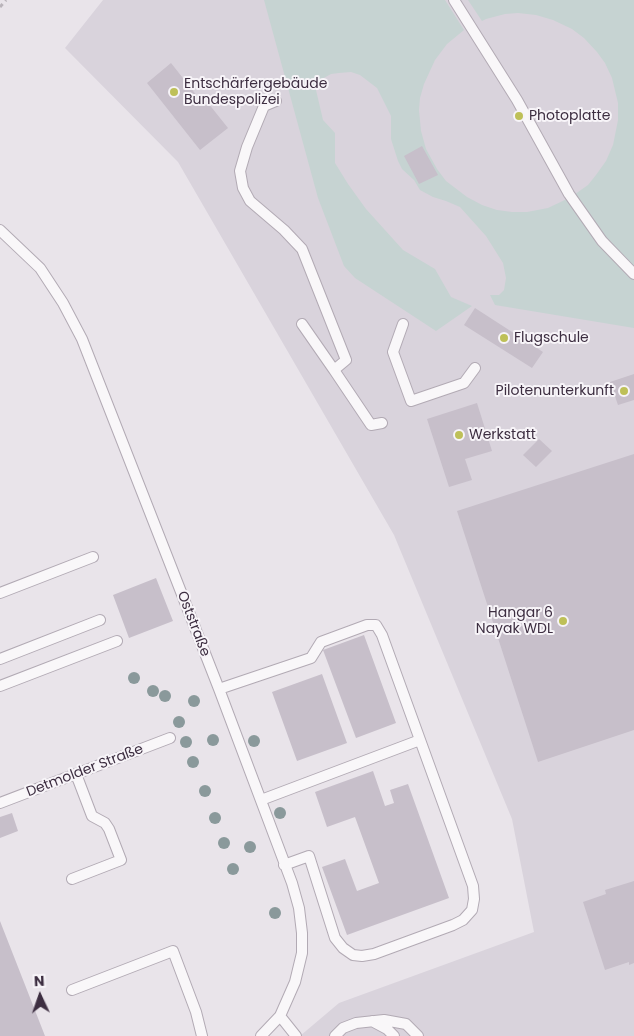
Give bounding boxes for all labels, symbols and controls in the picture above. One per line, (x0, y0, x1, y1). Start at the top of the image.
place label: Entschärfergebäude Bundespolizei (184, 76, 327, 108)
marker: Entschärfergebäude Bundespolizei (168, 86, 180, 98)
place label: Photoplatte (529, 108, 610, 124)
marker: Photoplatte (513, 110, 525, 122)
place label: Flugschule (514, 330, 589, 346)
marker: Flugschule (498, 332, 510, 344)
place label: Pilotenunterkunft (496, 383, 614, 399)
marker: Pilotenunterkunft (618, 385, 630, 397)
place label: Werkstatt (469, 427, 536, 443)
marker: Werkstatt (453, 429, 465, 441)
street label: Oststraße (173, 589, 213, 659)
place label: Hangar 6 Nayak WDL (476, 605, 553, 638)
marker: Hangar 6 Nayak WDL (557, 615, 569, 627)
street label: Detmolder Straße (24, 741, 146, 801)
north arrow (15, 971, 65, 1021)
text: N (33, 971, 45, 991)

